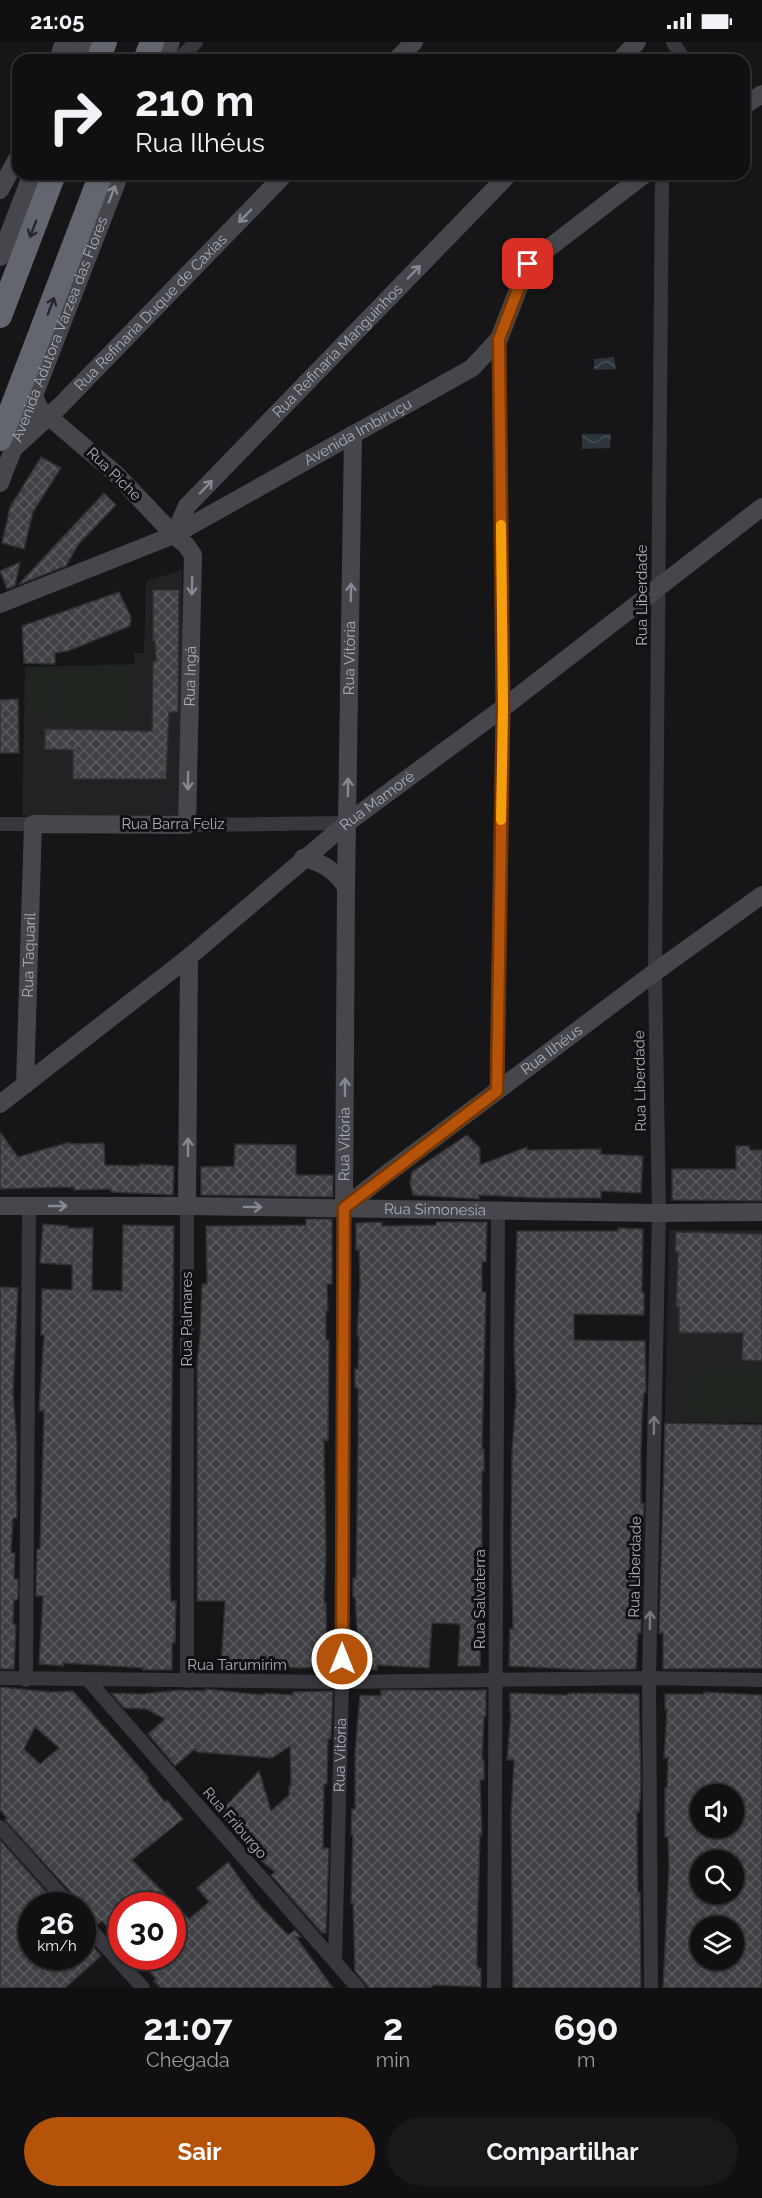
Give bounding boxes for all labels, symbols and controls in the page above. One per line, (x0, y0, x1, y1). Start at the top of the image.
text: 21:05 (30, 8, 84, 34)
text: 210 m (135, 77, 254, 126)
icon: right (36, 78, 114, 156)
text: Rua Ilhéus (135, 127, 265, 158)
one-way arrow (107, 185, 118, 203)
one-way arrow (237, 208, 252, 223)
street label: Avenida Adutora Várzea das Flores (8, 214, 112, 444)
one-way arrow (27, 219, 38, 237)
street label: Rua Refinaria Duque de Caxias (71, 230, 231, 395)
pin (502, 238, 553, 289)
icon: arrive (511, 247, 544, 280)
one-way arrow (407, 264, 422, 279)
street label: Rua Refinaria Manguinhos (269, 280, 406, 421)
one-way arrow (46, 297, 57, 316)
street label: Avenida Imbiruçu (301, 394, 415, 469)
street label: Rua Piche (83, 444, 145, 505)
one-way arrow (198, 480, 213, 495)
street label: Rua Liberdade (633, 544, 651, 646)
one-way arrow (187, 575, 198, 595)
one-way arrow (345, 582, 356, 602)
street label: Rua Vitória (340, 621, 359, 695)
street label: Rua Ingá (181, 646, 200, 707)
street label: Rua Mamoré (336, 767, 418, 834)
one-way arrow (182, 770, 194, 790)
one-way arrow (342, 777, 353, 797)
street label: Rua Barra Feliz (121, 815, 225, 833)
street label: Rua Taquaril (19, 911, 39, 998)
street label: Rua Ilhéus (517, 1021, 586, 1079)
street label: Rua Liberdade (630, 1030, 650, 1132)
one-way arrow (339, 1077, 351, 1097)
street label: Rua Vitória (335, 1107, 354, 1181)
one-way arrow (182, 1138, 194, 1158)
one-way arrow (48, 1200, 68, 1212)
street label: Rua Simonesia (384, 1200, 486, 1219)
one-way arrow (243, 1201, 263, 1213)
street label: Rua Palmares (178, 1271, 196, 1367)
one-way arrow (648, 1415, 660, 1435)
street label: Rua Liberdade (625, 1516, 645, 1618)
street label: Rua Salvaterra (471, 1549, 489, 1649)
one-way arrow (644, 1610, 656, 1630)
position arrow (310, 1627, 374, 1691)
street label: Rua Tarumirim (187, 1656, 287, 1674)
street label: Rua Vitória (330, 1718, 350, 1792)
street label: Rua Friburgo (199, 1784, 271, 1862)
map controls (690, 1784, 744, 1970)
button: sound (690, 1784, 744, 1838)
button: search (690, 1850, 744, 1904)
speed limit sign: 30 (108, 1892, 186, 1970)
text: 26 (39, 1906, 75, 1941)
button: layers (690, 1916, 744, 1970)
text: km/h (37, 1937, 77, 1955)
text: 21:07 (143, 2006, 233, 2048)
text: 2 (383, 2006, 403, 2048)
text: 690 (554, 2006, 619, 2048)
text: Chegada (146, 2048, 230, 2072)
text: min (376, 2048, 410, 2072)
text: m (577, 2048, 595, 2072)
button: Sair (24, 2117, 375, 2186)
button: Compartilhar (387, 2117, 738, 2186)

